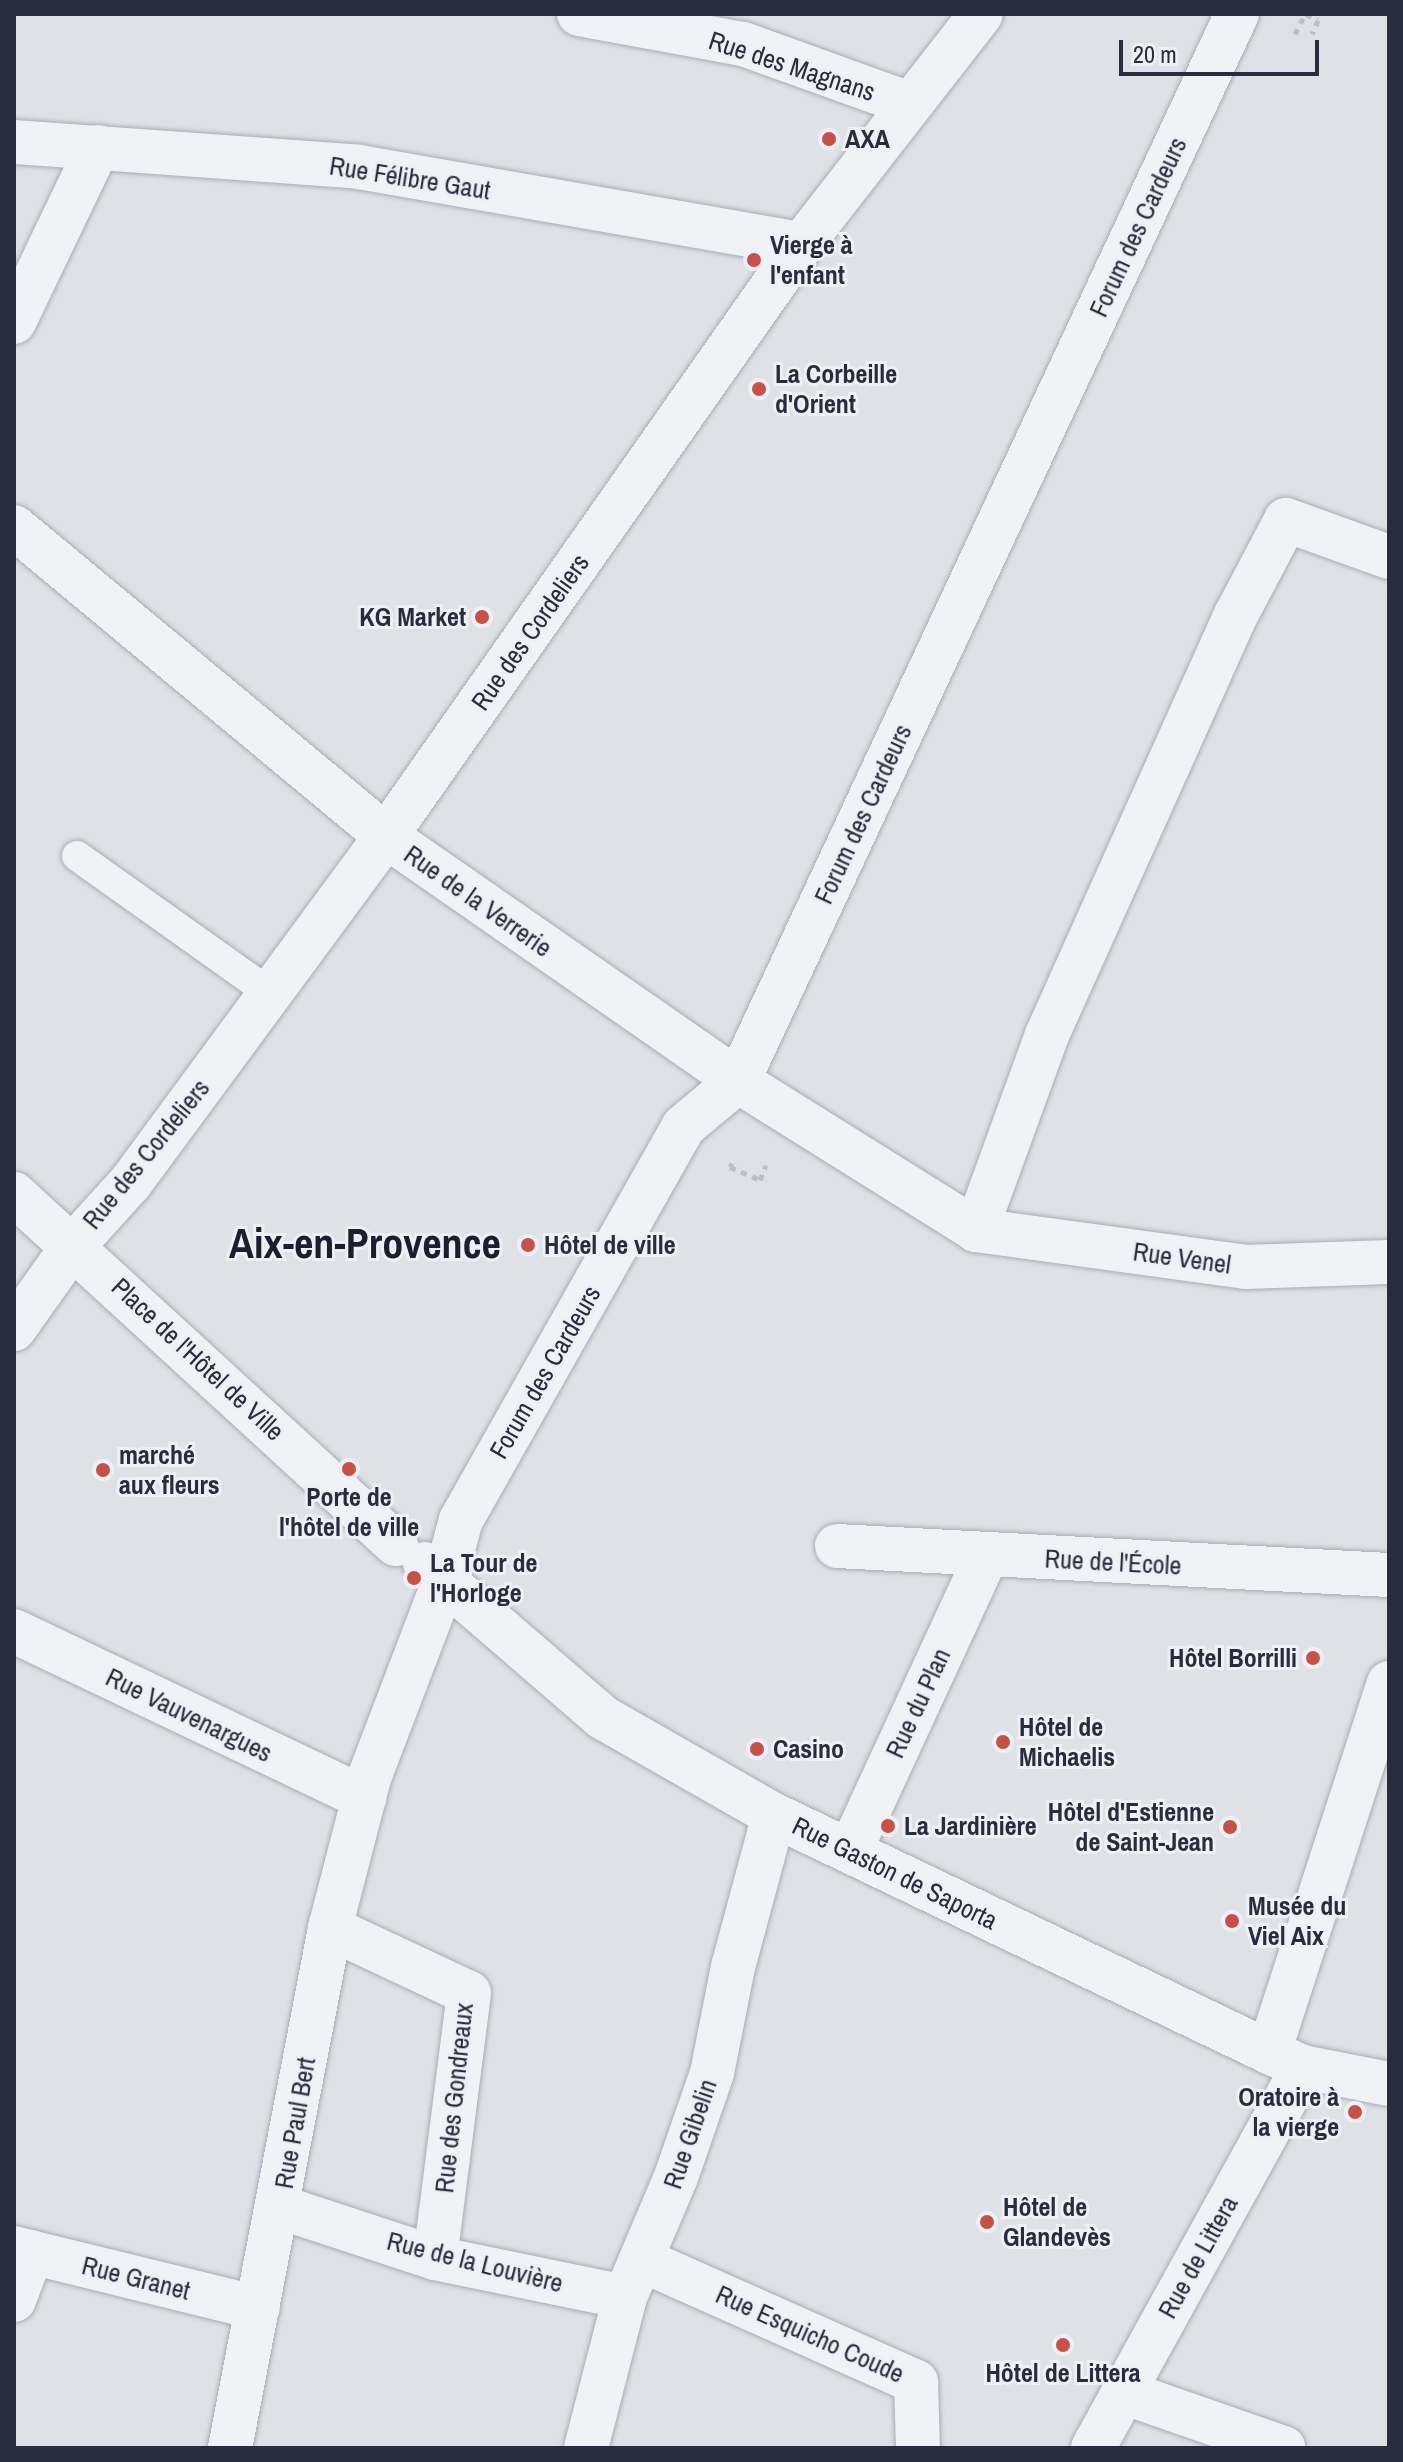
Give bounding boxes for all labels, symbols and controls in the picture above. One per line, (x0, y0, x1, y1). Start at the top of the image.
street label: Rue des Magnans (705, 24, 879, 108)
scale bar (1123, 24, 1323, 74)
text: 20 m (1133, 38, 1177, 70)
place label: AXA (845, 123, 890, 155)
marker: AXA (820, 130, 838, 148)
street label: Forum des Cardeurs (1083, 132, 1193, 322)
street label: Rue Félibre Gaut (327, 150, 493, 206)
place label: Vierge à l'enfant (770, 229, 853, 290)
marker: Vierge à l'enfant (745, 251, 763, 269)
place label: La Corbeille d'Orient (775, 358, 897, 420)
marker: La Corbeille d'Orient (750, 380, 768, 398)
street label: Rue des Cordeliers (465, 548, 595, 716)
place label: KG Market (359, 601, 466, 633)
marker: KG Market (473, 608, 491, 626)
street label: Forum des Cardeurs (808, 719, 918, 909)
street label: Rue de la Verrerie (398, 839, 558, 963)
street label: Rue des Cordeliers (76, 1073, 216, 1235)
district label: Aix-en-Provence (229, 1218, 501, 1268)
place label: Hôtel de ville (544, 1229, 676, 1261)
marker: Hôtel de ville (519, 1236, 537, 1254)
street label: Rue Venel (1131, 1236, 1233, 1280)
street label: Place de l'Hôtel de Ville (105, 1271, 291, 1447)
street label: Forum des Cardeurs (483, 1280, 607, 1464)
place label: marché aux fleurs (119, 1439, 220, 1500)
marker: Porte de l'hôtel de ville (340, 1460, 358, 1478)
marker: marché aux fleurs (94, 1461, 112, 1479)
place label: Porte de l'hôtel de ville (279, 1481, 419, 1542)
street label: Rue de l'École (1044, 1543, 1182, 1581)
place label: La Tour de l'Horloge (430, 1547, 537, 1608)
marker: La Tour de l'Horloge (405, 1569, 423, 1587)
place label: Hôtel Borrilli (1169, 1642, 1297, 1674)
street label: Rue du Plan (879, 1643, 957, 1763)
marker: Hôtel Borrilli (1304, 1649, 1322, 1667)
street label: Rue Vauvenargues (101, 1661, 277, 1769)
place label: Hôtel de Michaelis (1019, 1711, 1115, 1772)
place label: Casino (773, 1733, 844, 1765)
marker: Hôtel de Michaelis (994, 1733, 1012, 1751)
marker: Casino (748, 1740, 766, 1758)
place label: Hôtel d'Estienne de Saint-Jean (1048, 1796, 1214, 1858)
street label: Rue Gaston de Saporta (787, 1810, 1003, 1936)
place label: La Jardinière (904, 1810, 1037, 1842)
marker: La Jardinière (879, 1817, 897, 1835)
marker: Hôtel d'Estienne de Saint-Jean (1221, 1818, 1239, 1836)
place label: Musée du Viel Aix (1248, 1890, 1346, 1952)
marker: Musée du Viel Aix (1223, 1912, 1241, 1930)
street label: Rue des Gondreaux (429, 2001, 479, 2195)
street label: Rue Paul Bert (268, 2055, 322, 2191)
street label: Rue Gibelin (657, 2075, 723, 2193)
place label: Oratoire à la vierge (1238, 2081, 1339, 2142)
marker: Oratoire à la vierge (1346, 2103, 1364, 2121)
street label: Rue de Littera (1152, 2190, 1244, 2324)
place label: Hôtel de Glandevès (1003, 2191, 1111, 2252)
marker: Hôtel de Glandevès (978, 2213, 996, 2231)
street label: Rue de la Louvière (384, 2225, 566, 2299)
street label: Rue Granet (79, 2250, 193, 2306)
street label: Rue Esquicho Coude (711, 2279, 909, 2389)
marker: Hôtel de Littera (1054, 2336, 1072, 2354)
place label: Hôtel de Littera (985, 2357, 1141, 2389)

